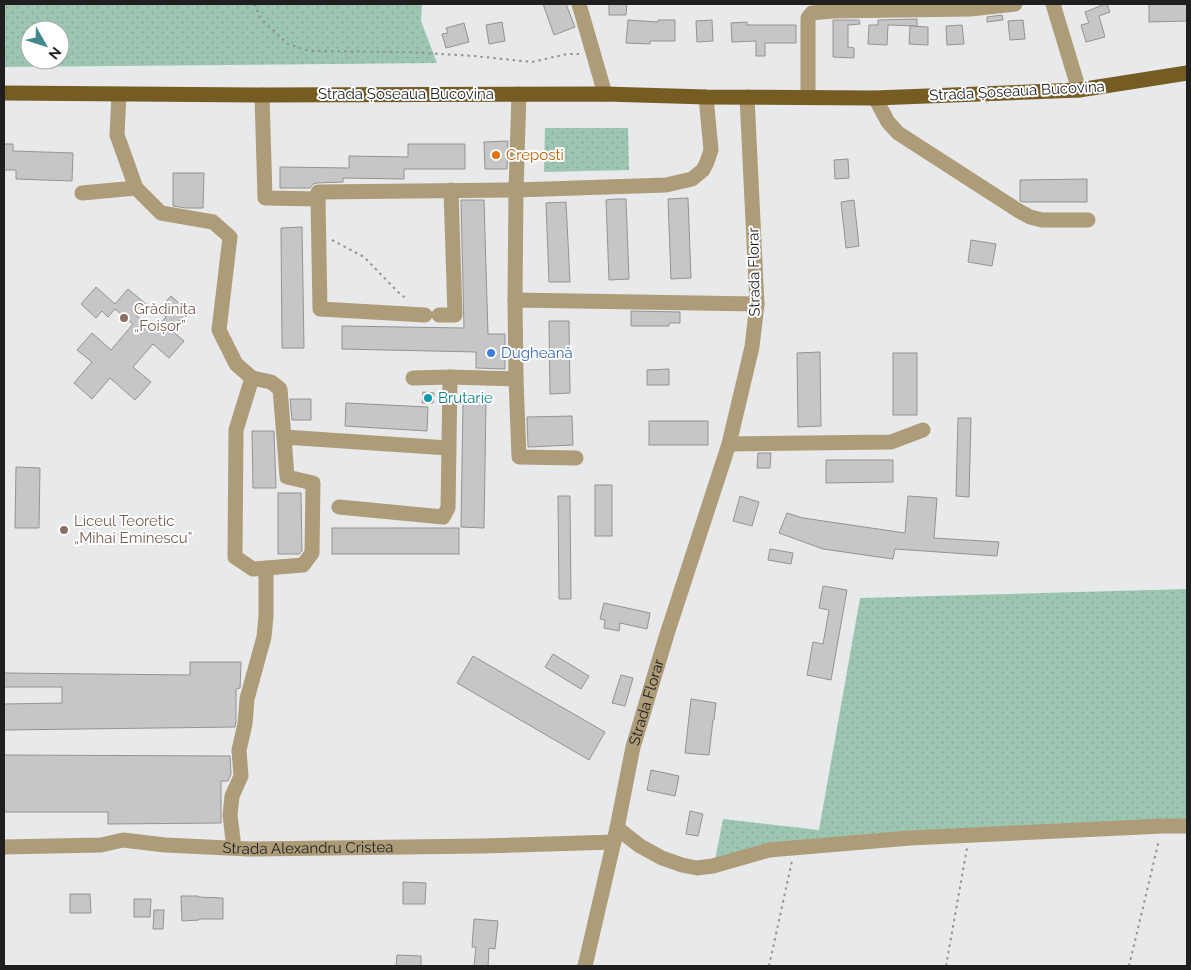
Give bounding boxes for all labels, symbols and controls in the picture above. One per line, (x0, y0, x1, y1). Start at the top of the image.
north arrow (20, 20, 70, 70)
text: N (46, 44, 65, 62)
street label: Strada Șoseaua Bucovina (929, 77, 1105, 105)
street label: Strada Șoseaua Bucovina (318, 85, 494, 103)
place label: Creposti (506, 146, 564, 164)
marker: Creposti (490, 149, 502, 161)
street label: Strada Florar (744, 226, 764, 317)
place label: Grădinița „Foișor” (134, 300, 196, 335)
marker: Grădinița „Foișor” (118, 312, 130, 324)
place label: Dugheană (501, 344, 573, 362)
marker: Dugheană (485, 347, 497, 359)
place label: Brutarie (438, 389, 493, 407)
marker: Brutarie (422, 392, 434, 404)
place label: Liceul Teoretic „Mihai Eminescu” (74, 512, 192, 547)
marker: Liceul Teoretic „Mihai Eminescu” (58, 524, 70, 536)
street label: Strada Florar (625, 656, 668, 748)
street label: Strada Alexandru Cristea (222, 838, 394, 858)

